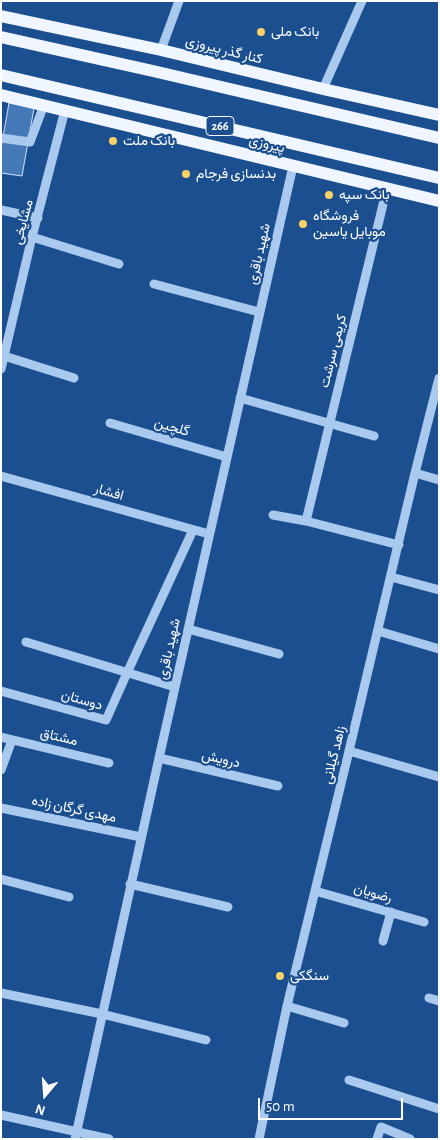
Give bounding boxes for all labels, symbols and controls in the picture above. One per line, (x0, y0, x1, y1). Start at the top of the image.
place label: بانک ملی (271, 24, 319, 40)
marker: بانک ملی (255, 26, 267, 38)
street label: کنار گذر پیروزی (184, 32, 264, 68)
road number: 266 (206, 116, 234, 136)
street label: پیروزی (247, 131, 287, 157)
place label: بانک ملت (123, 133, 175, 149)
marker: بانک ملت (107, 135, 119, 147)
place label: بدنسازی فرجام (196, 166, 276, 182)
marker: بدنسازی فرجام (180, 168, 192, 180)
place label: بانک سپه (339, 187, 390, 203)
marker: بانک سپه (323, 189, 335, 201)
street label: مشایخی (9, 198, 37, 246)
place label: فروشگاه موبایل یاسین (313, 208, 386, 240)
marker: فروشگاه موبایل یاسین (297, 218, 309, 230)
street label: شهید باقری (244, 222, 274, 286)
street label: کریمی سرشت (316, 313, 350, 389)
street label: گلچین (152, 414, 192, 440)
street label: افشار (92, 480, 126, 504)
street label: شهید باقری (154, 617, 184, 681)
street label: دوستان (59, 686, 105, 714)
street label: زاهد گیلانی (319, 724, 349, 786)
street label: مشتاق (39, 725, 79, 749)
street label: درویش (200, 746, 242, 772)
street label: مهدی گرگان زاده (30, 792, 118, 826)
street label: رضویان (352, 880, 394, 906)
place label: سنگکی (290, 968, 329, 984)
marker: سنگکی (274, 970, 286, 982)
north arrow (20, 1070, 70, 1120)
scale bar (260, 1088, 405, 1120)
text: 50 m (266, 1099, 295, 1114)
text: N (34, 1101, 47, 1117)

